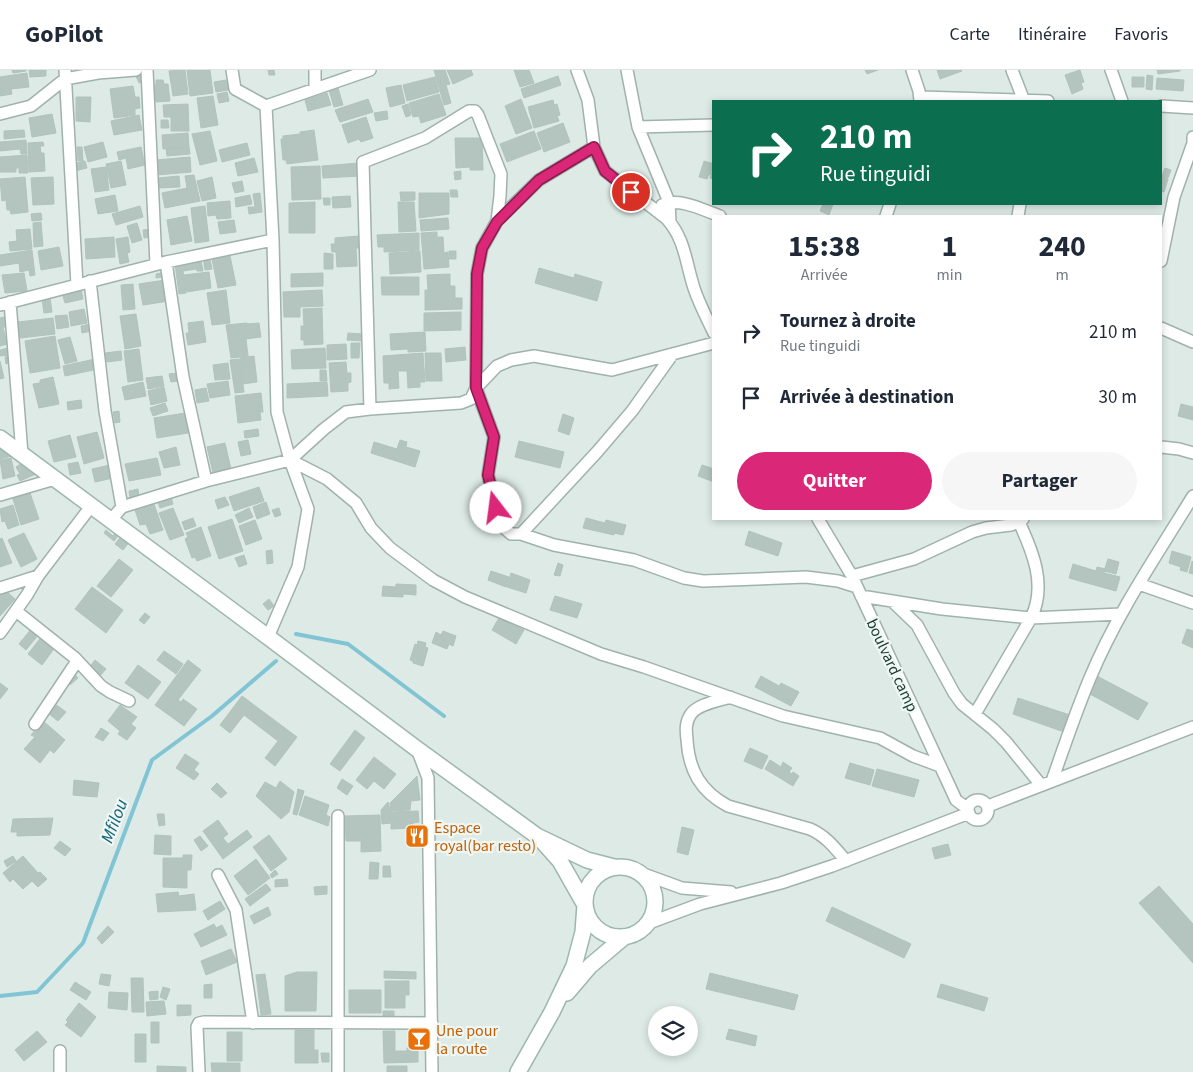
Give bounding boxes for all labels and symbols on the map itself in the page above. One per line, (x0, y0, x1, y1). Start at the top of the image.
pin (610, 171, 652, 213)
position arrow (469, 481, 521, 533)
street label: boulvard camp (861, 615, 923, 716)
water label: Mfilou (95, 796, 134, 847)
place label: Espace royal(bar resto) (434, 817, 536, 857)
restaurant icon: Espace royal(bar resto) (404, 823, 430, 849)
place label: Une pour la route (436, 1020, 498, 1060)
bar icon: Une pour la route (406, 1026, 432, 1052)

